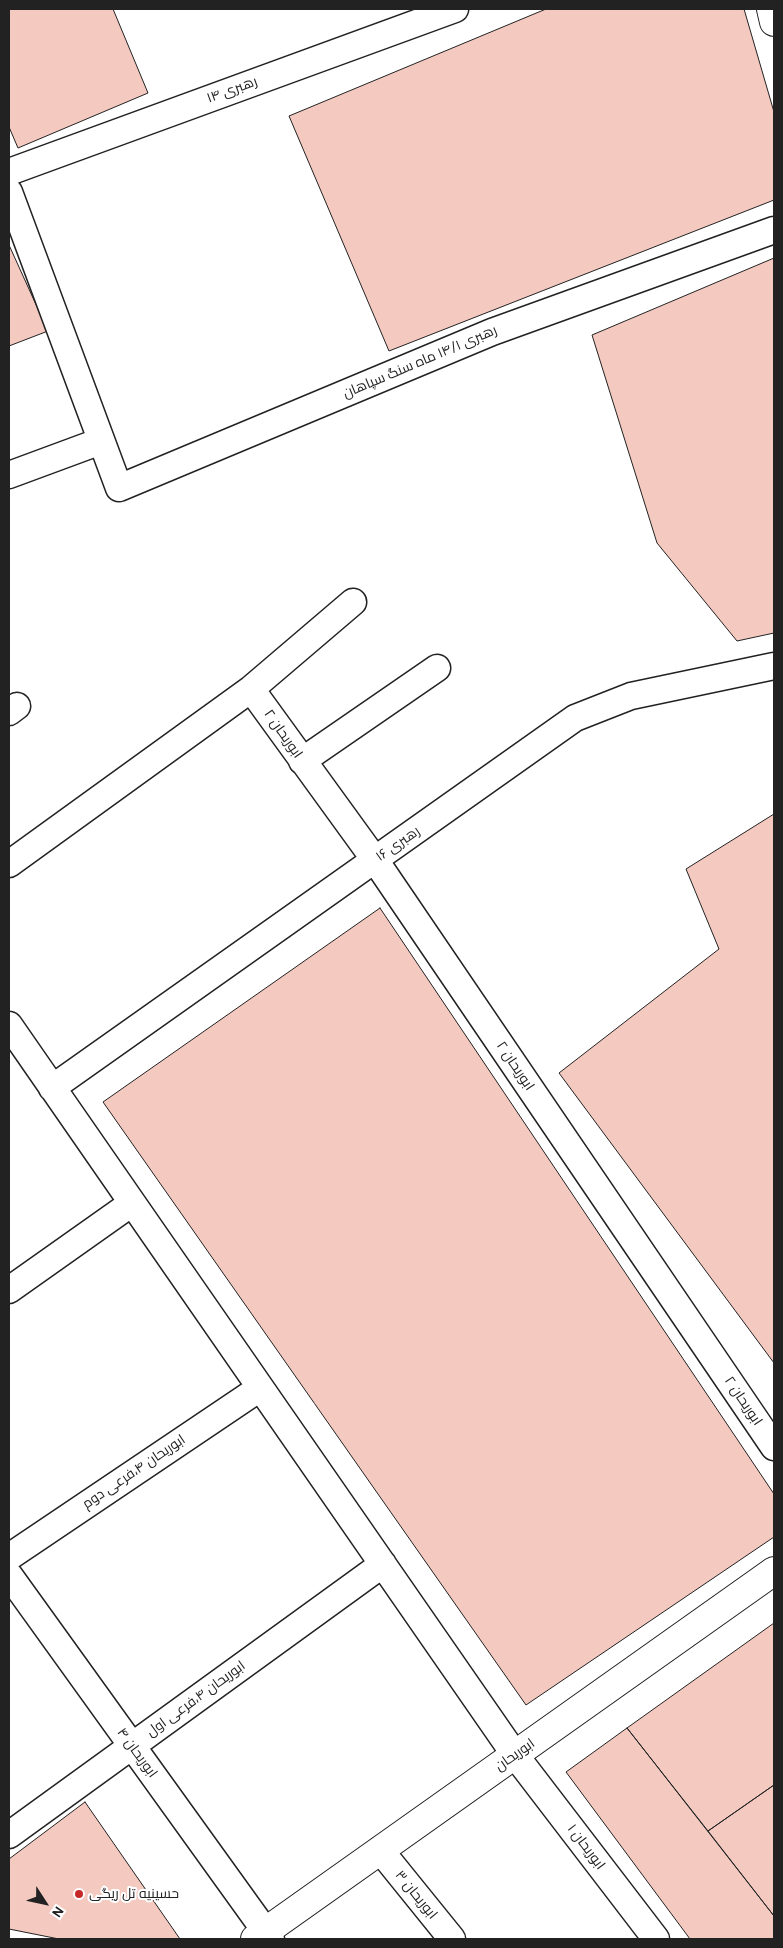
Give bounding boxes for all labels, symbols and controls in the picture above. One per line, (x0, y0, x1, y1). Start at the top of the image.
street label: رهبری ۱۴ (204, 73, 260, 107)
street label: رهبری ۱۴/۱ ماه سنگ سپاهان (340, 322, 500, 402)
street label: ابوریحان ۲ (260, 706, 306, 762)
street label: رهبری ۱۶ (373, 823, 423, 865)
street label: ابوریحان ۲ (492, 1038, 538, 1094)
street label: ابوریحان ۲ (720, 1373, 766, 1429)
street label: ابوریحان ۴،فرعی دوم (79, 1431, 189, 1513)
street label: ابوریحان ۴،فرعی اول (143, 1658, 249, 1740)
street label: ابوریحان ۴ (113, 1725, 161, 1781)
street label: ابوریحان (492, 1735, 538, 1775)
street label: ابوریحان ۱ (563, 1821, 609, 1873)
street label: ابوریحان ۳ (391, 1867, 441, 1923)
north arrow (20, 1878, 70, 1928)
place label: حسینیه تل ریگی (89, 1886, 179, 1902)
marker: حسینیه تل ریگی (73, 1888, 85, 1900)
text: N (48, 1903, 68, 1921)

